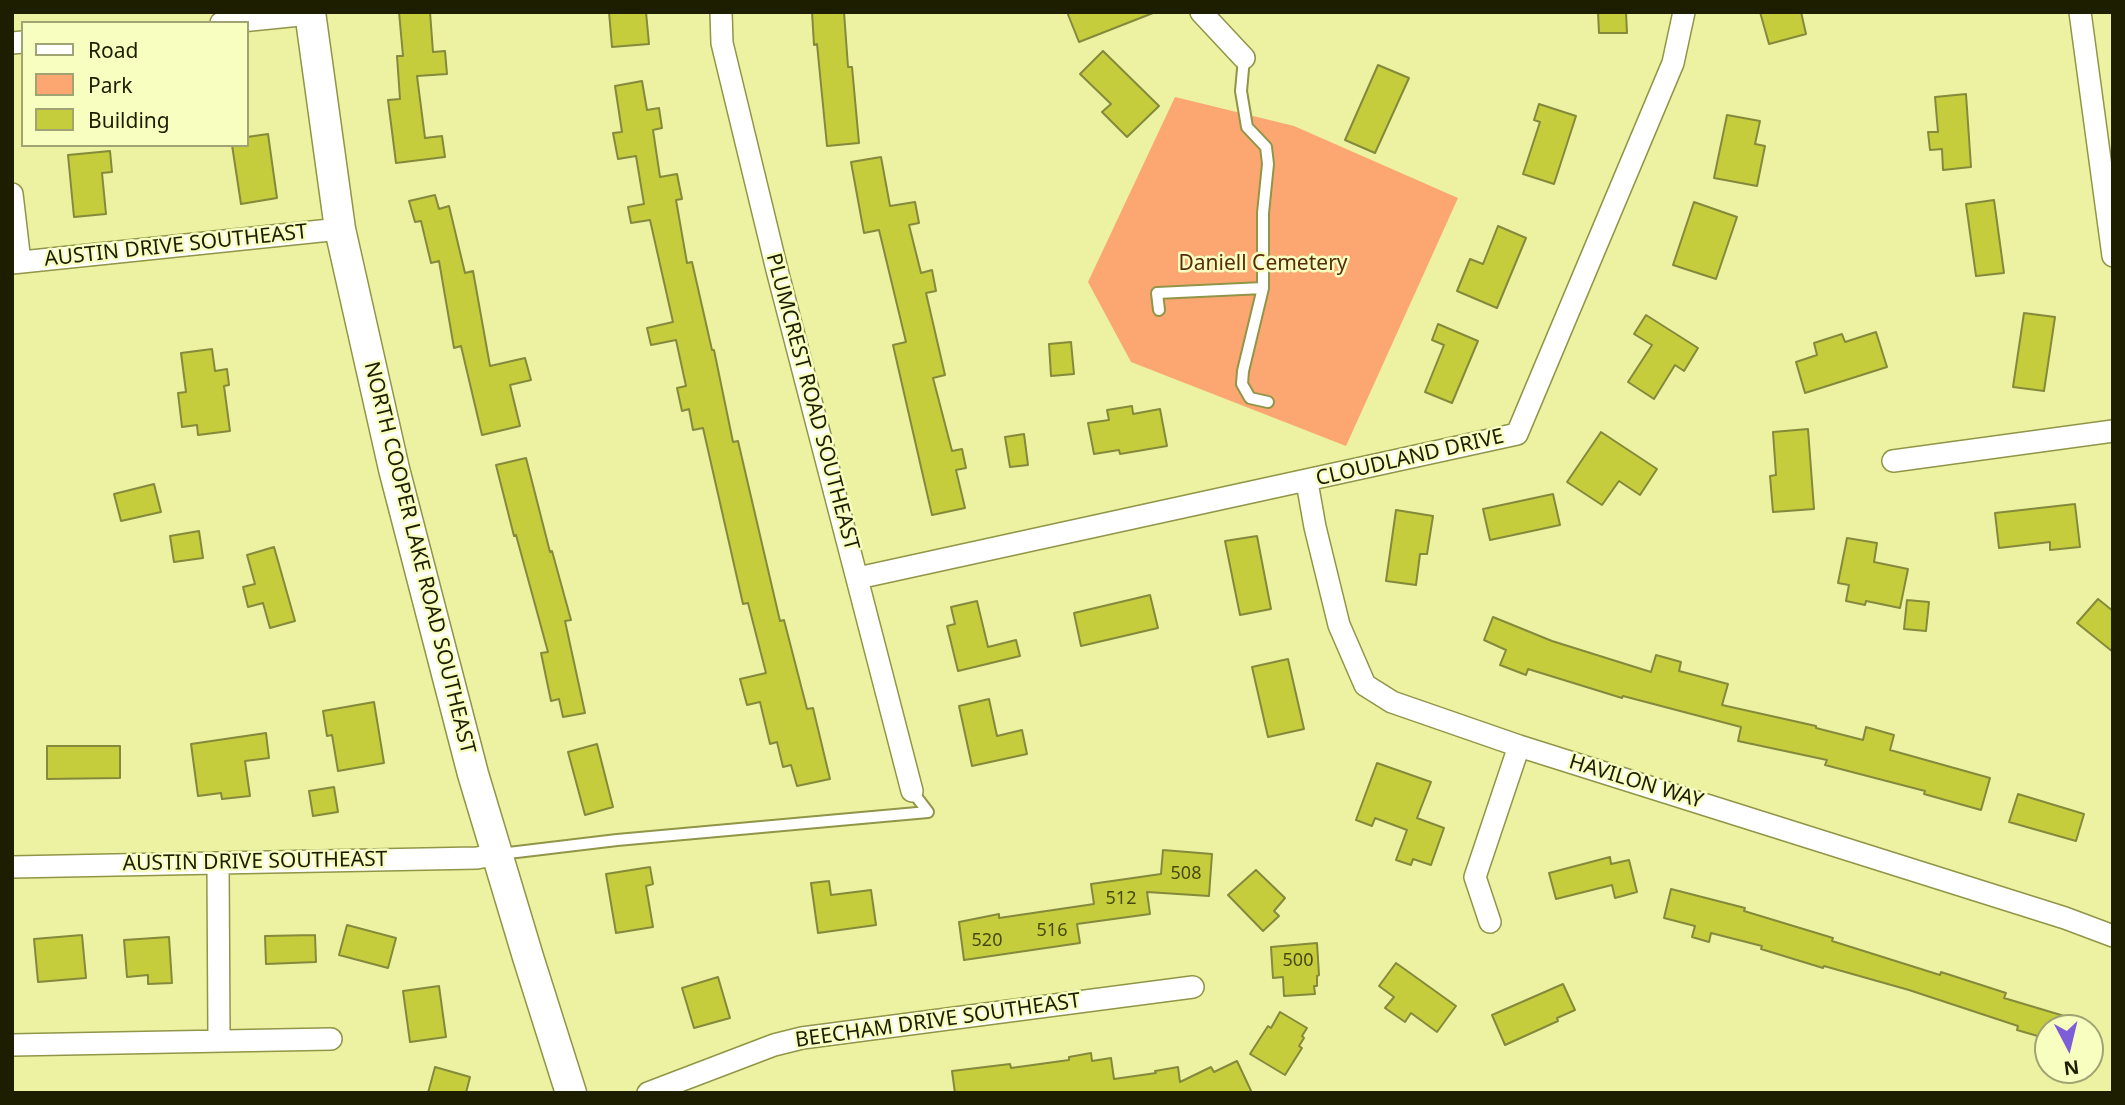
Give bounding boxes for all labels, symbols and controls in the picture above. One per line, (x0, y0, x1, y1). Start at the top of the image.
legend (21, 21, 248, 147)
text: Road (88, 36, 138, 64)
text: Park (88, 71, 132, 99)
text: Building (88, 106, 170, 134)
street label: AUSTIN DRIVE SOUTHEAST (43, 220, 309, 272)
street label: PLUMCREST ROAD SOUTHEAST (760, 251, 864, 553)
park label: Daniell Cemetery (1178, 251, 1348, 277)
street label: NORTH COOPER LAKE ROAD SOUTHEAST (358, 359, 480, 757)
street label: CLOUDLAND DRIVE (1314, 424, 1506, 492)
street label: HAVILON WAY (1566, 750, 1706, 814)
street label: AUSTIN DRIVE SOUTHEAST (123, 847, 387, 877)
house number: 508 (1171, 863, 1201, 885)
house number: 512 (1106, 888, 1136, 910)
house number: 516 (1037, 920, 1067, 942)
house number: 520 (972, 930, 1002, 952)
house number: 500 (1283, 950, 1313, 972)
street label: BEECHAM DRIVE SOUTHEAST (794, 988, 1082, 1054)
north arrow (2034, 1014, 2104, 1084)
text: N (2062, 1054, 2081, 1082)

